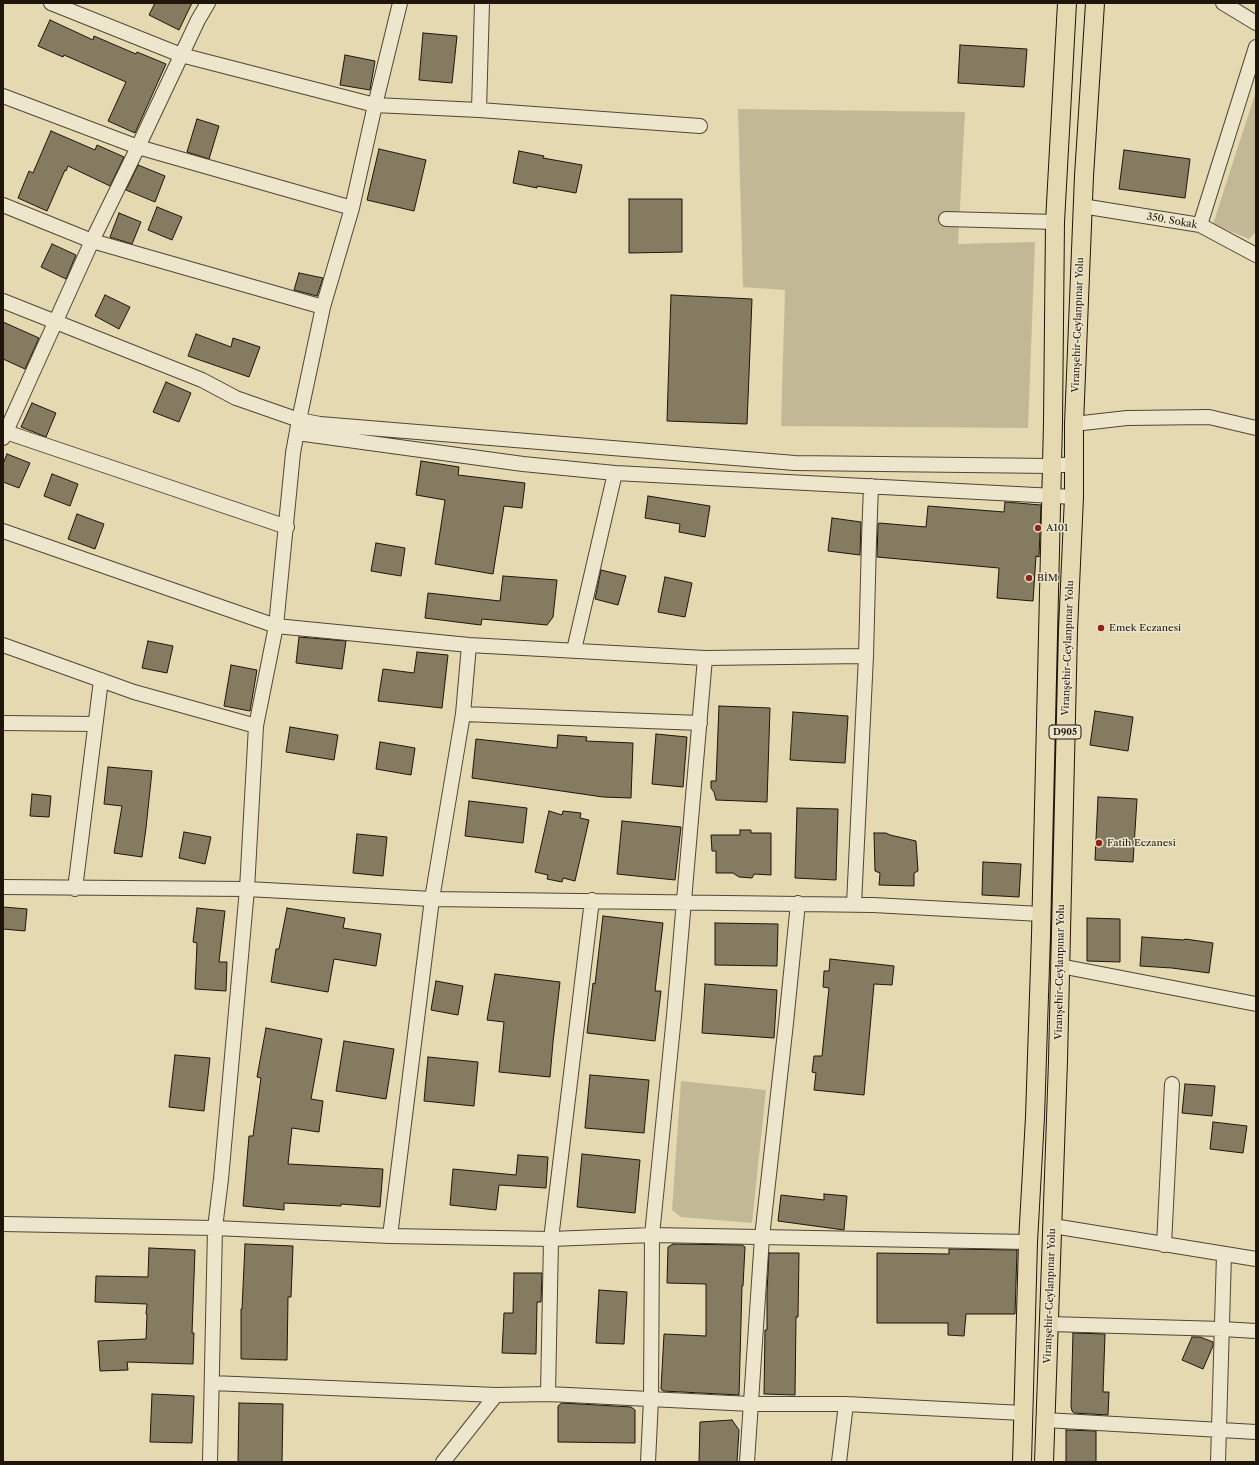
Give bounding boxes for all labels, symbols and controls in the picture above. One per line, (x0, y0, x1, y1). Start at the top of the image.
street label: 350. Sokak (1146, 211, 1198, 231)
street label: Viranşehir-Ceylanpınar Yolu (1070, 257, 1086, 393)
place label: A101 (1046, 522, 1068, 534)
marker: A101 (1033, 523, 1043, 533)
place label: BİM (1037, 572, 1058, 584)
marker: BİM (1024, 573, 1034, 583)
street label: Viranşehir-Ceylanpınar Yolu (1060, 580, 1076, 716)
place label: Emek Eczanesi (1109, 622, 1181, 634)
marker: Emek Eczanesi (1096, 623, 1106, 633)
road number: D905 (1049, 725, 1081, 739)
place label: Fatih Eczanesi (1107, 837, 1176, 849)
marker: Fatih Eczanesi (1094, 838, 1104, 848)
street label: Viranşehir-Ceylanpınar Yolu (1053, 904, 1067, 1040)
street label: Viranşehir-Ceylanpınar Yolu (1042, 1228, 1058, 1364)

